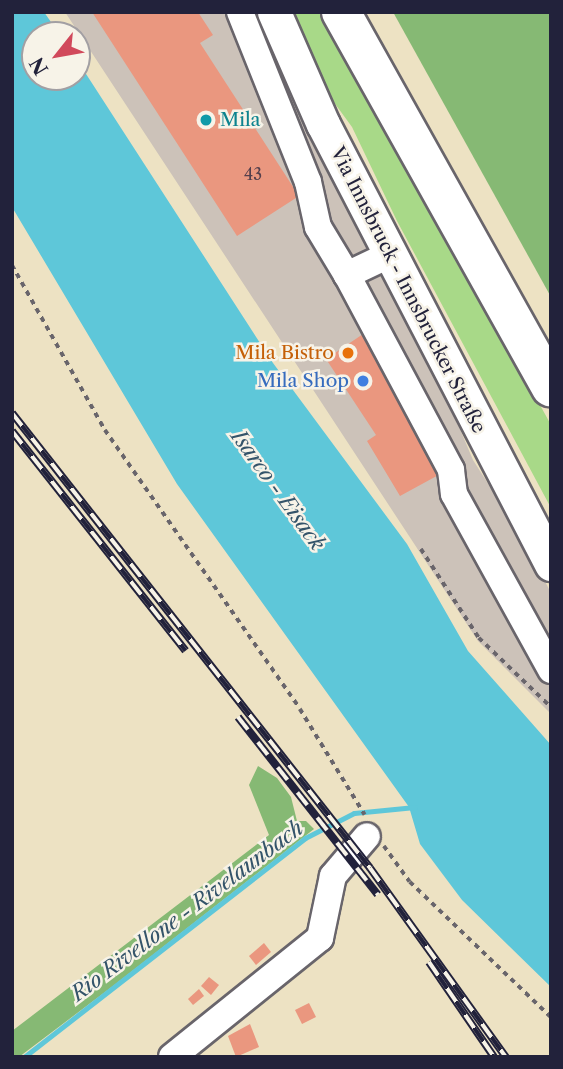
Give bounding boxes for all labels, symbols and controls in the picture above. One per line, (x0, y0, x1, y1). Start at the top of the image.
north arrow (21, 21, 91, 91)
text: N (25, 53, 53, 79)
place label: Mila (220, 109, 261, 131)
marker: Mila (198, 112, 214, 128)
street label: Via Innsbruck - Innsbrucker Straße (325, 143, 491, 437)
house number: 43 (244, 164, 262, 184)
place label: Mila Bistro (235, 342, 334, 364)
marker: Mila Bistro (340, 345, 356, 361)
place label: Mila Shop (257, 370, 349, 392)
marker: Mila Shop (355, 373, 371, 389)
water label: Isarco - Eisack (226, 425, 330, 555)
water label: Rio Rivellone - Rivelaunbach (66, 815, 308, 1007)

